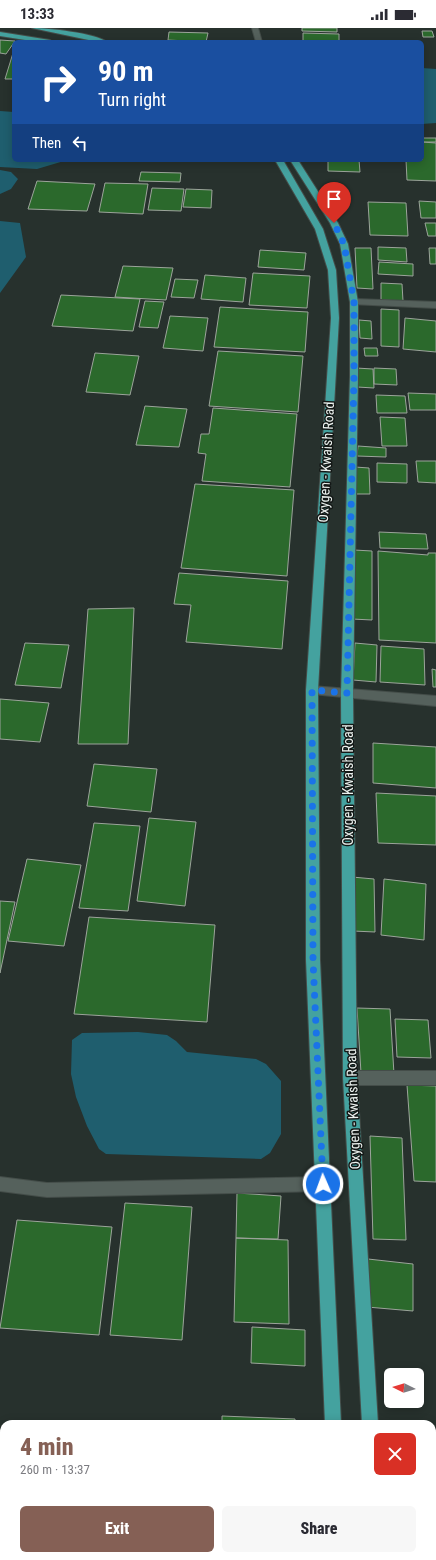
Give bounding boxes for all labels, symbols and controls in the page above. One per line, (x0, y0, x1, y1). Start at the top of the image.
text: 13:33 (20, 5, 54, 23)
text: 90 m (98, 55, 154, 88)
icon: right (32, 56, 84, 108)
text: Turn right (98, 89, 166, 110)
icon: left (69, 132, 91, 154)
text: Then (32, 134, 61, 152)
pin (317, 182, 351, 223)
icon: arrive (323, 188, 345, 210)
street label: Oxygen - Kwaish Road (315, 401, 337, 523)
street label: Oxygen - Kwaish Road (340, 724, 356, 846)
street label: Oxygen - Kwaish Road (343, 1048, 363, 1170)
position arrow (302, 1163, 344, 1205)
north arrow (384, 1368, 424, 1408)
map controls (384, 1368, 424, 1408)
text: 4 min (20, 1433, 74, 1461)
button: close (374, 1433, 416, 1475)
text: 260 m · 13:37 (20, 1462, 90, 1477)
button: Exit (20, 1506, 214, 1552)
button: Share (222, 1506, 416, 1552)

